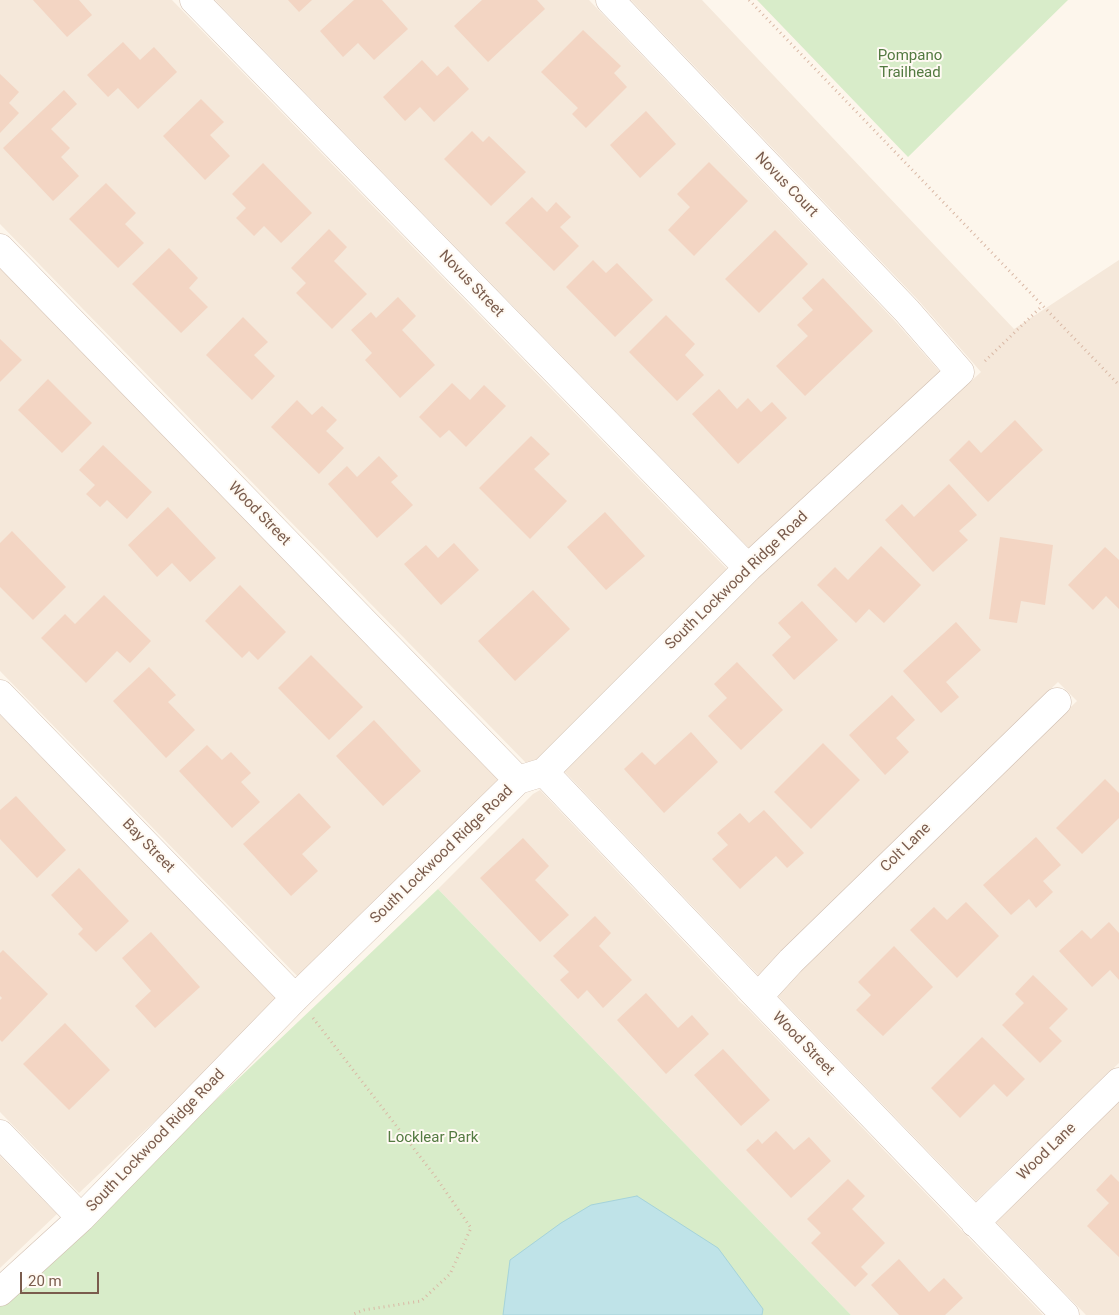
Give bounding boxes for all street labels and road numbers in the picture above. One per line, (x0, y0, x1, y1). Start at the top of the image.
street label: Novus Court (751, 149, 821, 221)
street label: Novus Street (435, 247, 507, 321)
street label: Wood Street (224, 478, 294, 550)
street label: South Lockwood Ridge Road (662, 508, 812, 654)
street label: South Lockwood Ridge Road (367, 782, 517, 928)
street label: Bay Street (118, 815, 178, 877)
street label: Colt Lane (877, 820, 935, 876)
street label: Wood Street (768, 1008, 838, 1080)
street label: South Lockwood Ridge Road (83, 1066, 229, 1216)
street label: Wood Lane (1014, 1120, 1080, 1184)

